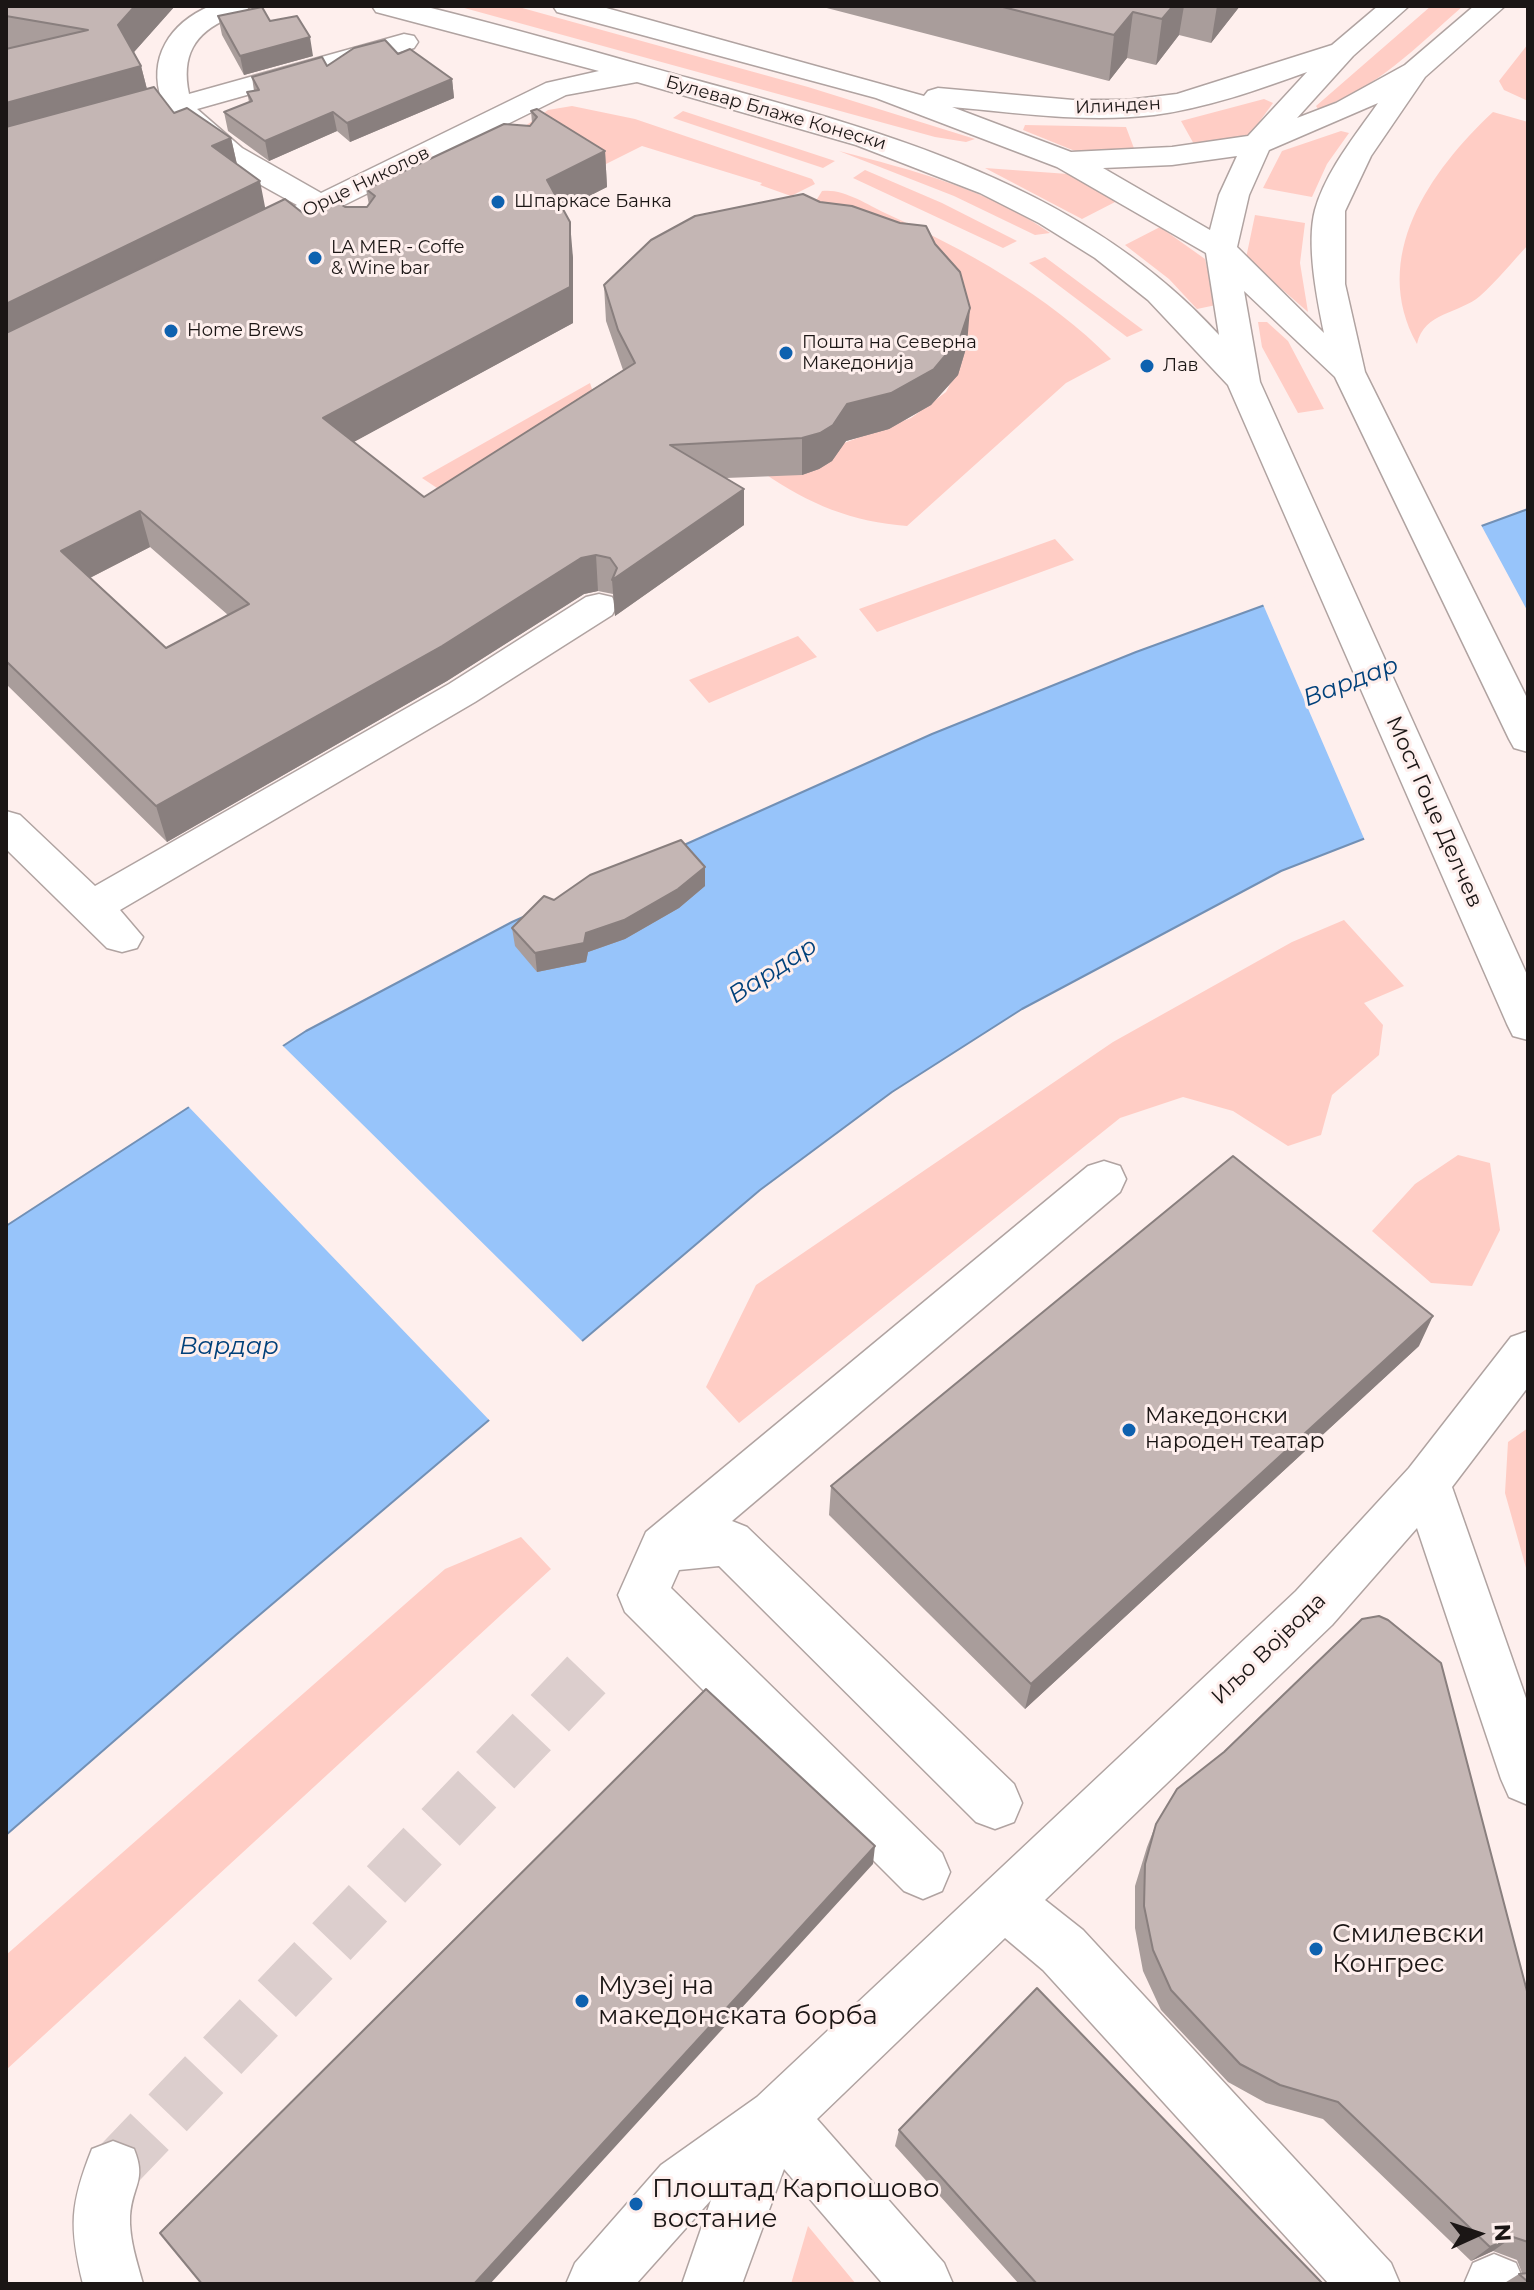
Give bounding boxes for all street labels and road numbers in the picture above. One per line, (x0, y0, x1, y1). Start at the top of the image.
street label: Булевар Блаже Конески (663, 71, 889, 155)
street label: Илинден (1075, 93, 1161, 119)
street label: Орце Николов (299, 142, 433, 222)
street label: Мост Гоце Делчев (1380, 712, 1488, 912)
street label: Иљо Војвода (1206, 1588, 1332, 1710)

